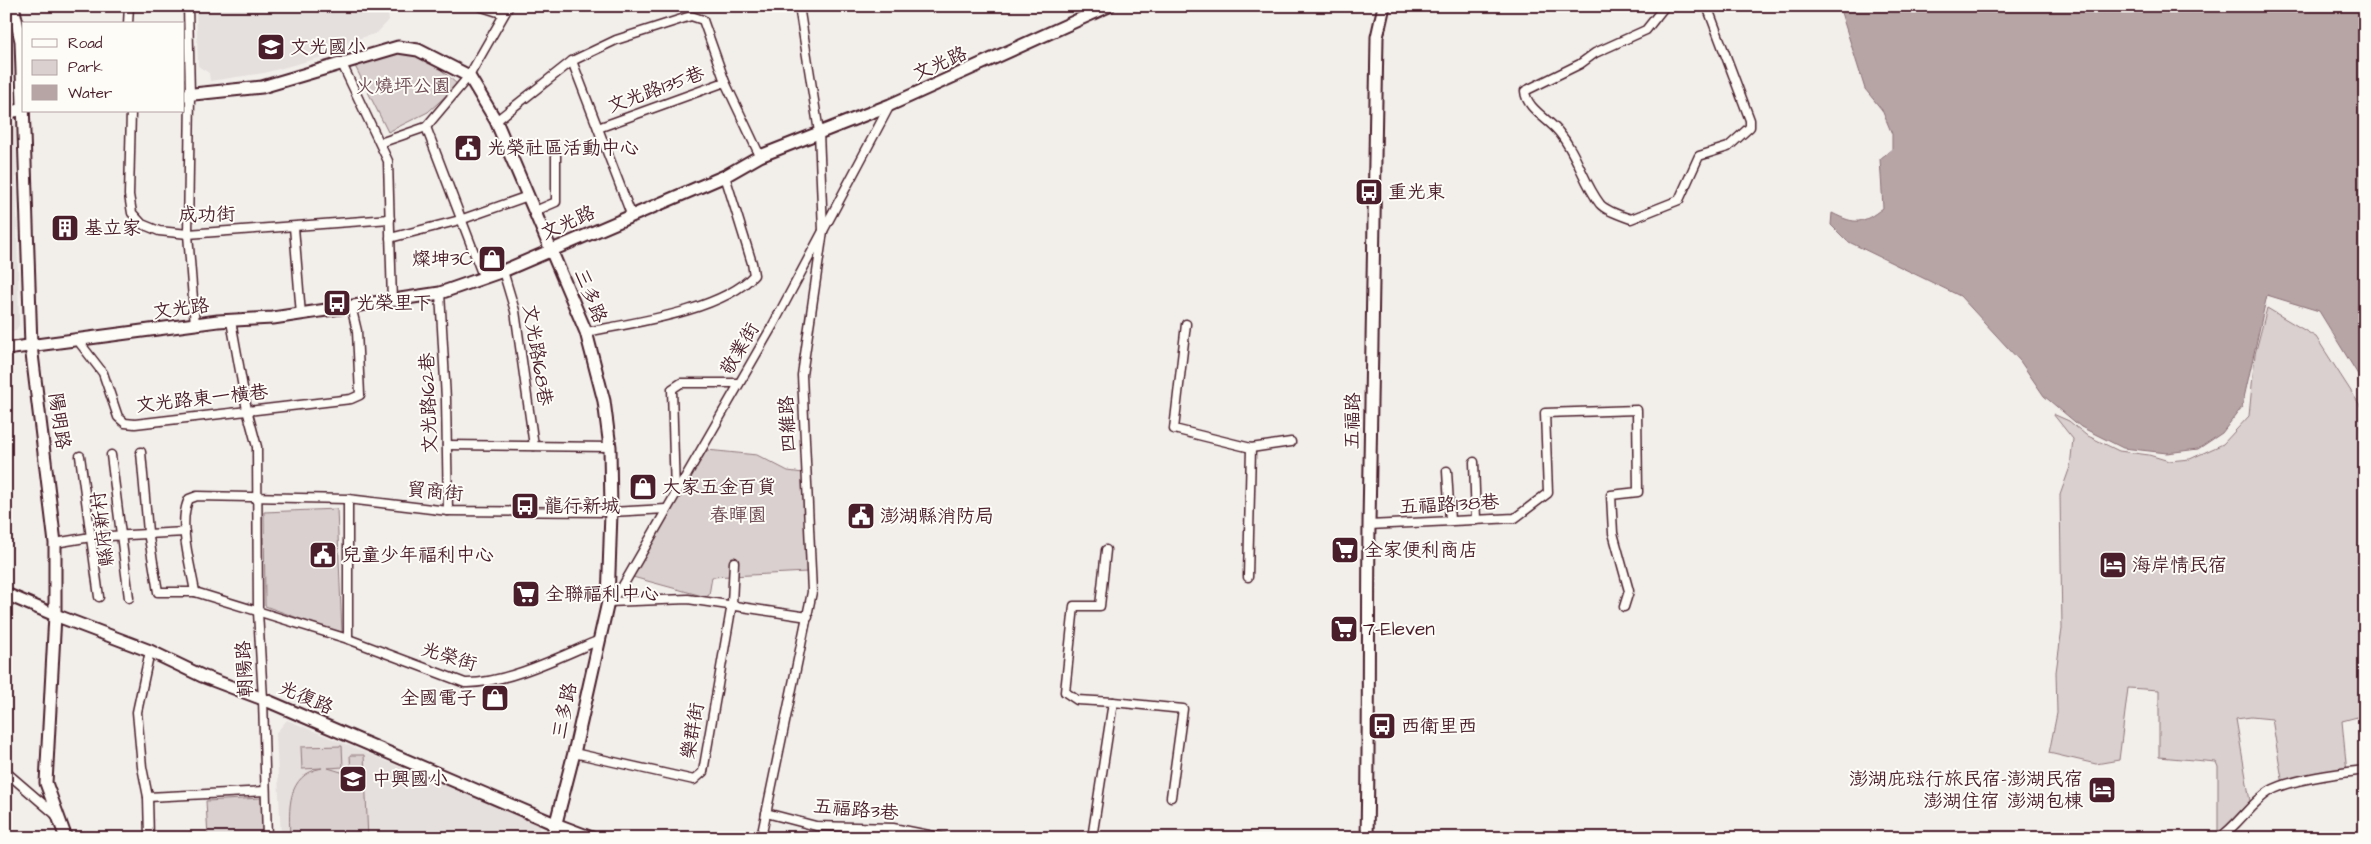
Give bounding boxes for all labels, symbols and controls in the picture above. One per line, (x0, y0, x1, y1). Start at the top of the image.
legend (22, 22, 185, 112)
school or university icon: 文光國小 (256, 32, 286, 62)
text: Road (68, 33, 103, 54)
place label: 文光國小 (290, 34, 366, 61)
street label: 文光路 (908, 40, 972, 88)
text: Park (68, 57, 103, 78)
street label: 文光路135巷 (604, 60, 708, 120)
park label: 火燒坪公園 (355, 73, 451, 100)
text: Water (68, 83, 112, 104)
public building icon: 光榮社區活動中心 (453, 133, 483, 163)
place label: 光榮社區活動中心 (487, 135, 639, 162)
bus stop icon: 重光東 (1354, 177, 1384, 207)
place label: 重光東 (1388, 179, 1445, 206)
street label: 文光路 (536, 199, 600, 247)
street label: 成功街 (178, 201, 236, 229)
building icon: 基立家 (50, 213, 80, 243)
place label: 基立家 (84, 215, 141, 242)
shop icon: 燦坤3C (477, 244, 507, 274)
place label: 燦坤3C (412, 246, 474, 273)
street label: 三多路 (567, 265, 613, 327)
bus stop icon: 光榮里下 (322, 288, 352, 318)
place label: 光榮里下 (356, 290, 432, 317)
street label: 文光路 (151, 292, 211, 326)
street label: 文光路168巷 (516, 302, 558, 408)
street label: 敬業街 (714, 318, 766, 380)
street label: 文光路162巷 (414, 352, 444, 454)
street label: 文光路東一橫巷 (134, 379, 270, 419)
street label: 陽明路 (42, 391, 76, 451)
street label: 五福路 (1339, 392, 1367, 450)
street label: 四維路 (773, 395, 803, 453)
shop icon: 大家五金百貨 (628, 472, 658, 502)
place label: 大家五金百貨 (662, 474, 776, 501)
street label: 貿商街 (405, 476, 465, 508)
street label: 五福路138巷 (1398, 489, 1500, 521)
street label: 縣府新村 (85, 490, 121, 568)
bus stop icon: 龍行新城 (510, 491, 540, 521)
place label: 龍行新城 (544, 493, 620, 520)
public building icon: 澎湖縣消防局 (846, 501, 876, 531)
park label: 春暉園 (709, 502, 767, 529)
place label: 澎湖縣消防局 (880, 503, 994, 530)
supermarket icon: 全家便利商店 (1330, 535, 1360, 565)
place label: 全家便利商店 (1364, 537, 1478, 564)
public building icon: 兒童少年福利中心 (308, 540, 338, 570)
place label: 兒童少年福利中心 (342, 542, 494, 569)
hotel icon: 海岸情民宿 (2098, 550, 2128, 580)
place label: 海岸情民宿 (2132, 552, 2227, 579)
supermarket icon: 全聯福利中心 (511, 579, 541, 609)
place label: 全聯福利中心 (545, 581, 659, 608)
supermarket icon: 7-Eleven (1329, 614, 1359, 644)
place label: 7-Eleven (1363, 616, 1435, 643)
street label: 光榮街 (418, 636, 480, 678)
street label: 朝陽路 (230, 640, 260, 698)
street label: 光復路 (274, 674, 338, 722)
street label: 三多路 (546, 680, 584, 742)
shop icon: 全國電子 (480, 683, 510, 713)
place label: 全國電子 (400, 685, 476, 712)
street label: 樂群街 (675, 701, 711, 761)
bus stop icon: 西衛里西 (1367, 711, 1397, 741)
place label: 西衛里西 (1401, 713, 1477, 740)
school or university icon: 中興國小 (338, 764, 368, 794)
place label: 中興國小 (372, 766, 448, 793)
place label: 澎湖庇琺行旅民宿-澎湖民宿 澎湖住宿 澎湖包棟 (1849, 766, 2083, 815)
hotel icon: 澎湖庇琺行旅民宿-澎湖民宿 澎湖住宿 澎湖包棟 (2087, 775, 2117, 805)
street label: 五福路3巷 (812, 793, 900, 827)

